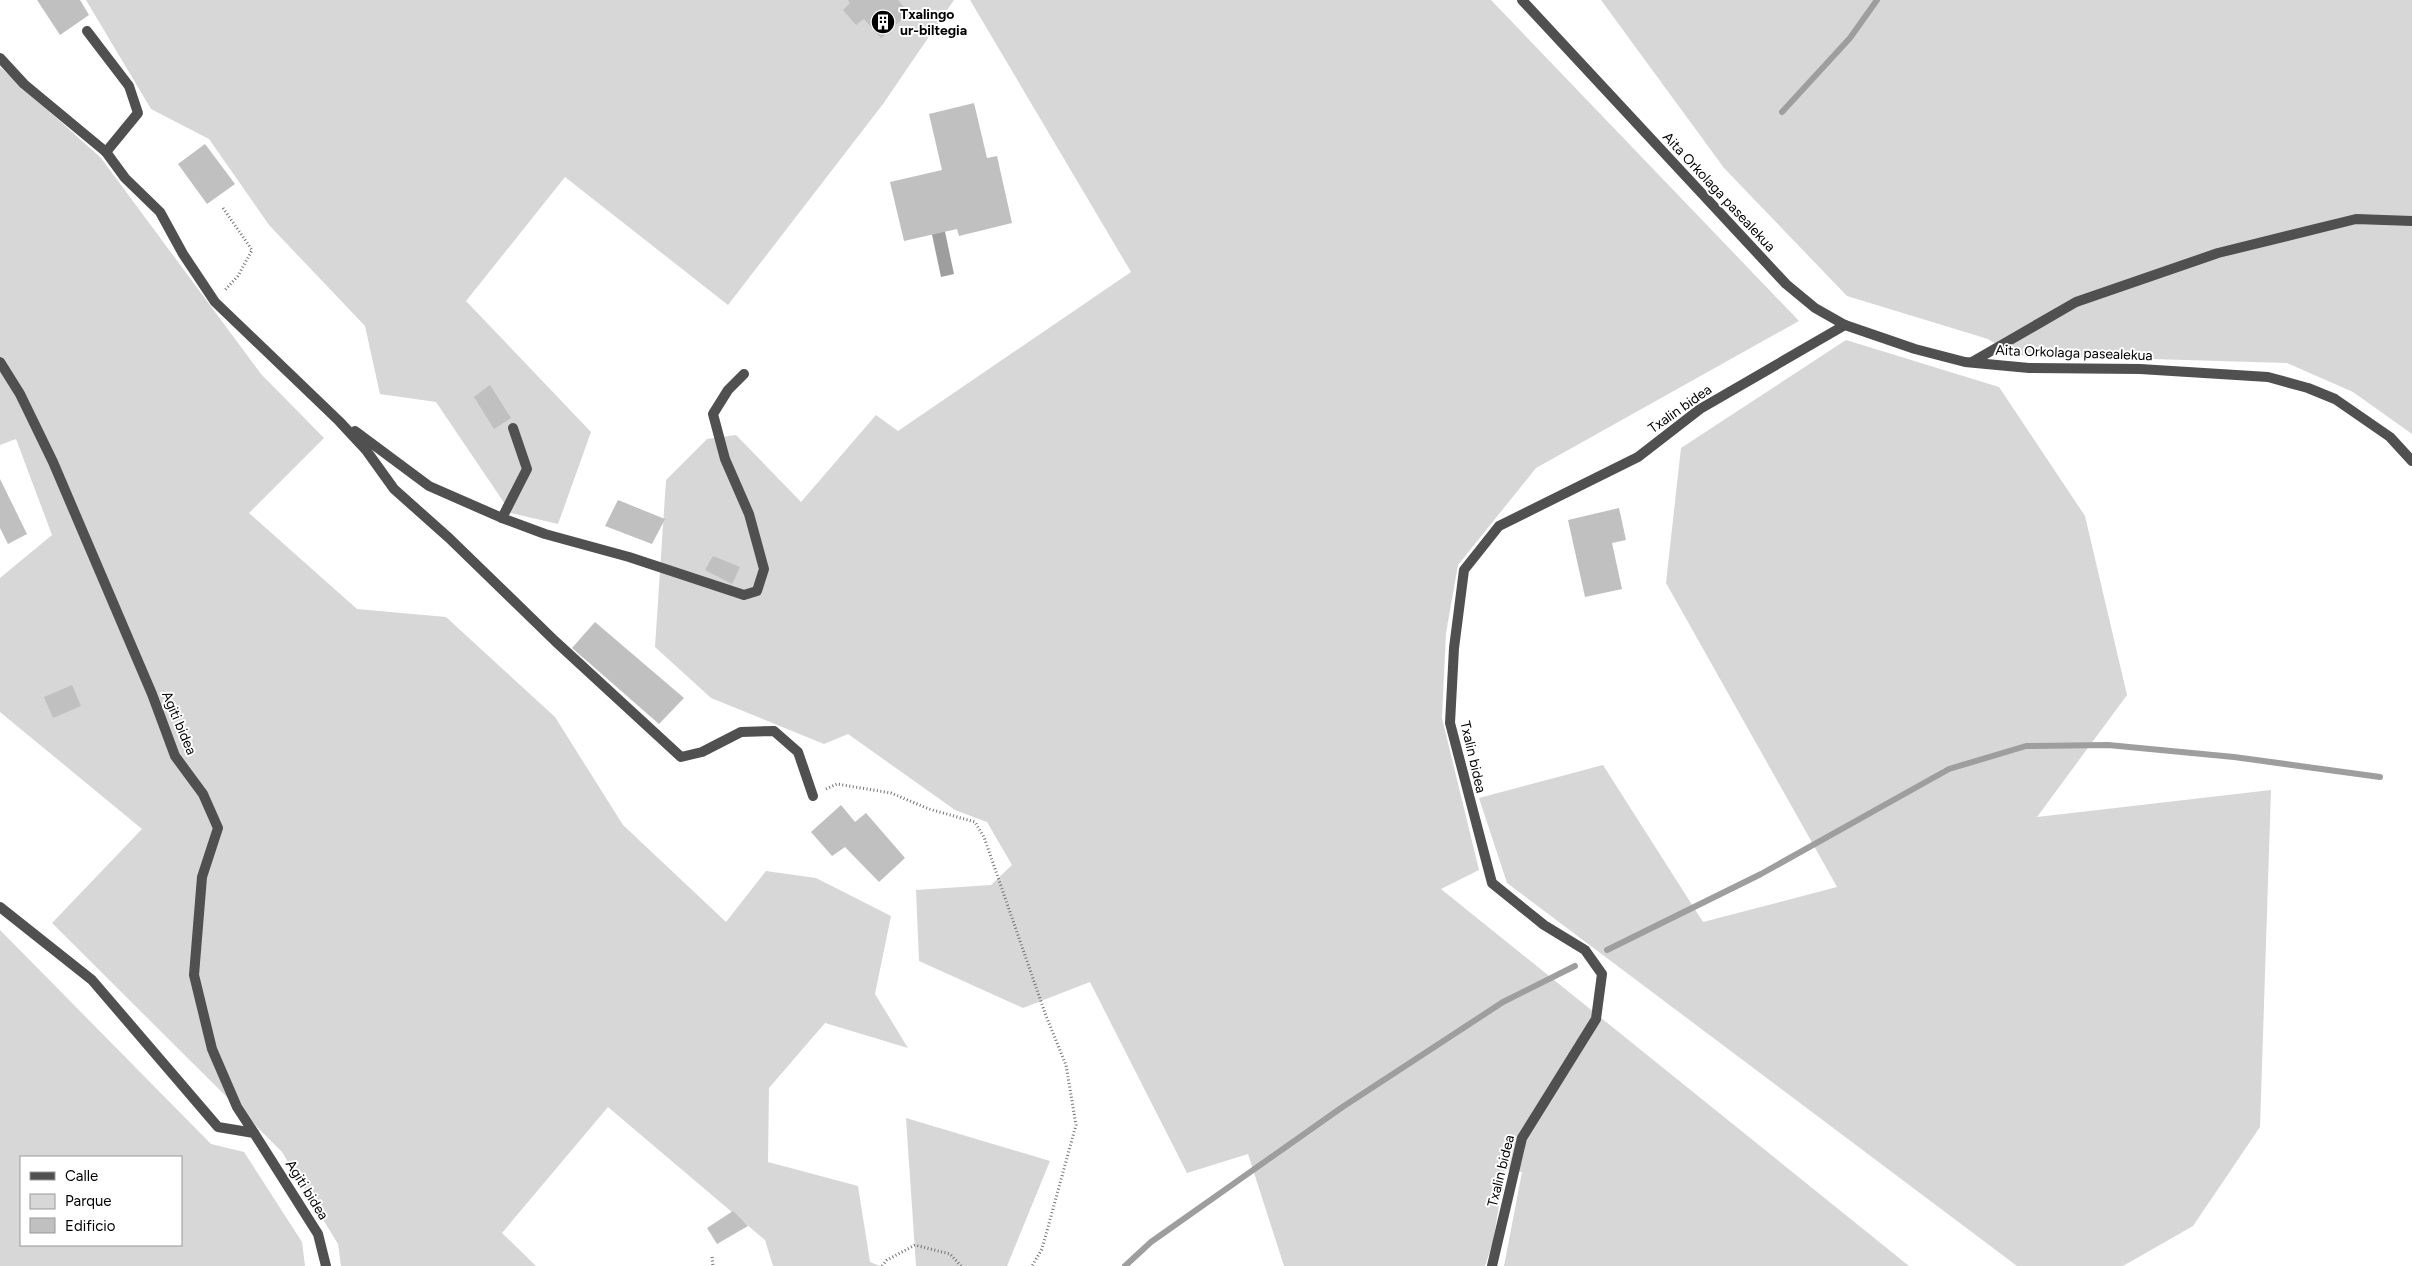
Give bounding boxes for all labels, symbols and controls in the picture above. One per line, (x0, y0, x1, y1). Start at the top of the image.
place label: Txalingo ur-biltegia (900, 6, 967, 39)
building icon: Txalingo ur-biltegia (870, 9, 896, 35)
street label: Aita Orkolaga pasealekua (1659, 129, 1779, 255)
street label: Aita Orkolaga pasealekua (1995, 342, 2153, 364)
street label: Txalin bidea (1645, 381, 1715, 437)
street label: Agiti bidea (158, 689, 200, 757)
street label: Txalin bidea (1456, 719, 1490, 795)
street label: Txalin bidea (1484, 1133, 1518, 1209)
legend (20, 1156, 182, 1246)
street label: Agiti bidea (282, 1157, 332, 1223)
text: Calle (65, 1167, 98, 1185)
text: Parque (65, 1192, 112, 1210)
text: Edificio (65, 1217, 116, 1235)

